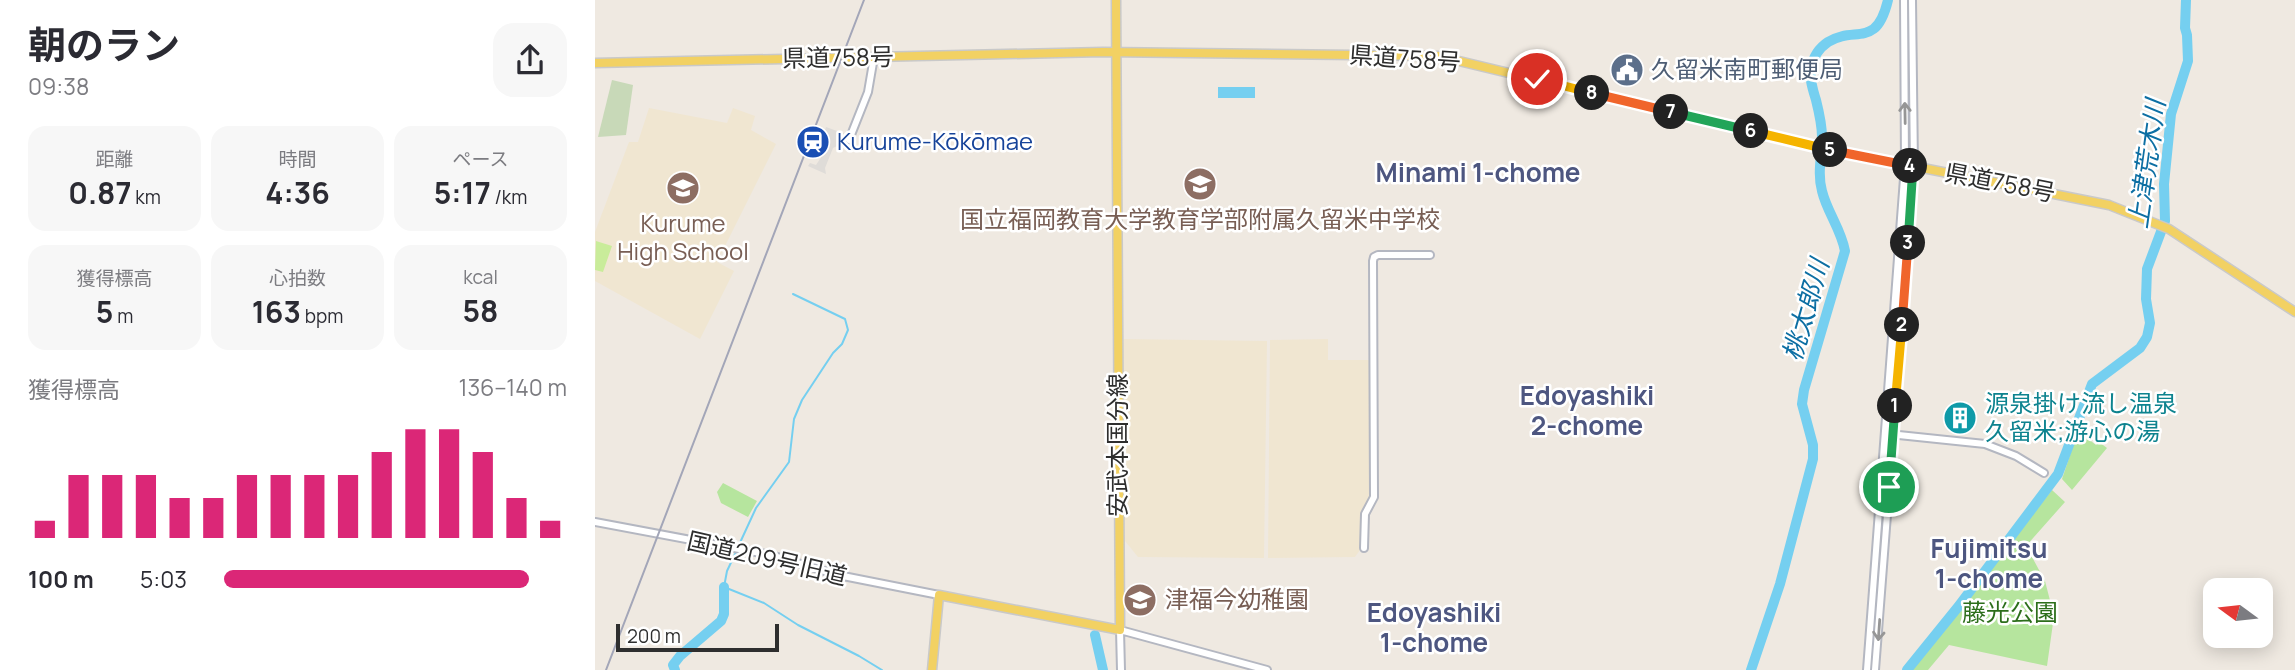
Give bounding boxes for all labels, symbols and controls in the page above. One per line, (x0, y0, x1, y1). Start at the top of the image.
text: 朝のラン (28, 18, 180, 70)
button: share (493, 23, 567, 97)
street label: 県道758号 (1348, 37, 1462, 78)
street label: 県道758号 (782, 39, 894, 74)
pin (1507, 49, 1567, 109)
public building icon: 久留米南町郵便局 (1608, 51, 1646, 89)
place label: 久留米南町郵便局 (1651, 52, 1843, 85)
icon: check (1518, 60, 1556, 98)
text: 09:38 (28, 70, 89, 102)
pin: 8 (1574, 76, 1609, 110)
text: 8 (1586, 79, 1597, 105)
pin: 7 (1653, 94, 1689, 130)
water label: 上津荒木川 (2119, 94, 2173, 231)
text: 7 (1665, 98, 1676, 124)
one-way arrow (1899, 102, 1912, 125)
pin: 6 (1733, 114, 1769, 148)
text: 6 (1745, 117, 1756, 143)
station icon: Kurume-Kōkōmae (794, 123, 832, 161)
place label: Kurume-Kōkōmae (837, 124, 1033, 157)
pin: 5 (1813, 132, 1847, 168)
text: 5 (1824, 136, 1835, 162)
text: 距離 (95, 146, 134, 172)
text: 時間 (278, 146, 317, 172)
text: ペース (452, 146, 509, 172)
pin: 4 (1893, 148, 1927, 184)
text: 4 (1904, 152, 1915, 178)
district label: Minami 1-chome (1375, 154, 1581, 190)
street label: 県道758号 (1942, 155, 2058, 208)
school or university icon: 国立福岡教育大学教育学部附属久留米中学校 (1181, 165, 1219, 203)
school or university icon: Kurume High School (664, 169, 702, 207)
text: 0.87 (68, 172, 131, 213)
text: 4:36 (265, 172, 330, 213)
text: 5:17 (434, 172, 491, 213)
text: km (131, 184, 161, 210)
text: /km (491, 184, 527, 210)
place label: 国立福岡教育大学教育学部附属久留米中学校 (960, 202, 1440, 235)
place label: Kurume High School (617, 206, 749, 267)
pin: 3 (1891, 226, 1925, 260)
text: 3 (1902, 229, 1913, 255)
water label: 桃太郎川 (1773, 252, 1837, 365)
text: kcal (463, 264, 498, 290)
text: 獲得標高 (76, 265, 153, 291)
text: 心拍数 (269, 265, 326, 291)
text: 58 (463, 290, 498, 331)
text: 5 (96, 291, 113, 332)
text: 163 (252, 291, 301, 332)
text: m (113, 303, 133, 329)
text: bpm (301, 303, 343, 329)
pin: 2 (1885, 308, 1919, 342)
text: 2 (1896, 311, 1907, 337)
text: 136–140 m (458, 371, 567, 403)
text: 獲得標高 (28, 373, 120, 405)
street label: 安武本国分線 (1100, 373, 1133, 517)
district label: Edoyashiki 2-chome (1520, 377, 1654, 443)
place label: 源泉掛け流し温泉 久留米;游心の湯 (1985, 386, 2177, 447)
pin: 1 (1877, 388, 1913, 424)
text: 1 (1890, 392, 1899, 418)
building icon: 源泉掛け流し温泉 久留米;游心の湯 (1941, 399, 1979, 437)
pin (1859, 457, 1919, 517)
icon: arrive (1870, 468, 1908, 506)
street label: 国道209号旧道 (684, 523, 851, 592)
district label: Fujimitsu 1-chome (1931, 530, 2047, 596)
text: 100 m (28, 563, 94, 595)
text: 5:03 (140, 563, 187, 595)
north arrow (2203, 578, 2273, 648)
map controls (2203, 578, 2273, 648)
school or university icon: 津福今幼稚園 (1121, 581, 1159, 619)
place label: 津福今幼稚園 (1165, 582, 1309, 615)
district label: Edoyashiki 1-chome (1367, 594, 1501, 660)
park label: 藤光公園 (1962, 595, 2058, 628)
one-way arrow (1872, 619, 1885, 642)
scale bar (616, 621, 779, 653)
text: 200 m (627, 623, 681, 649)

